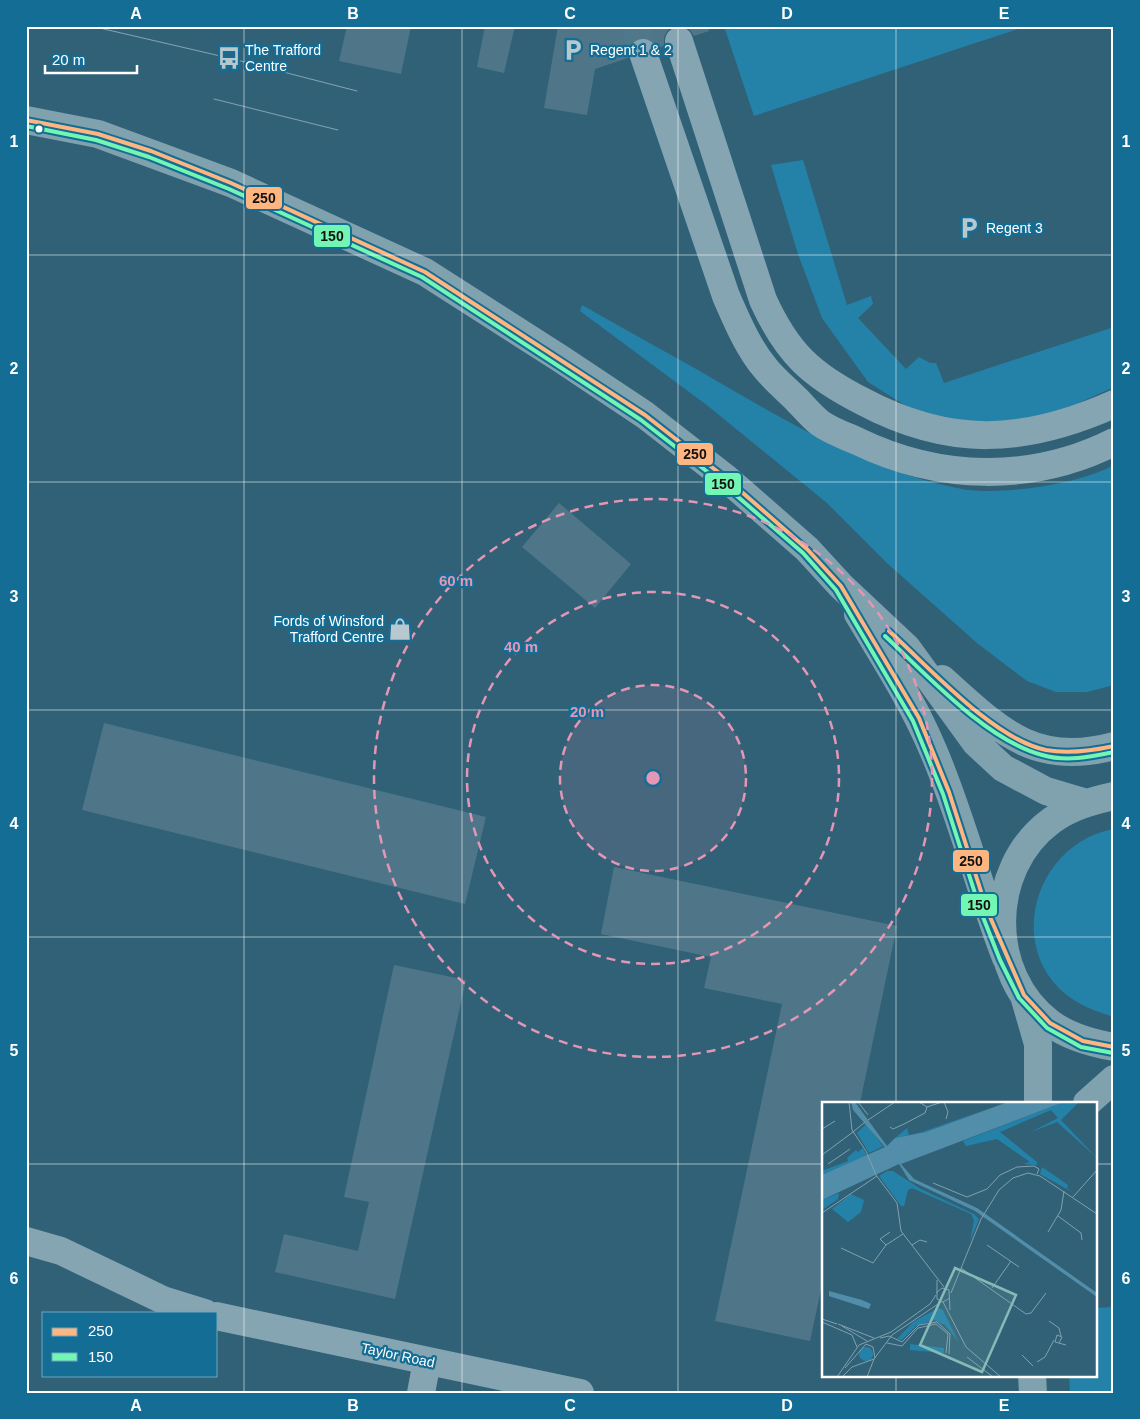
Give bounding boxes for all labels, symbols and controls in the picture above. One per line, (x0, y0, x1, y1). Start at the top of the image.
text: A (130, 5, 142, 22)
text: B (347, 5, 359, 22)
text: C (564, 5, 576, 22)
text: D (781, 5, 793, 22)
text: E (999, 5, 1010, 22)
parking icon: Regent 1 & 2 (560, 37, 586, 63)
scale bar (45, 42, 138, 74)
place label: The Trafford Centre (245, 42, 321, 74)
place label: Regent 1 & 2 (590, 42, 672, 58)
bus stop icon: The Trafford Centre (216, 45, 242, 71)
text: 20 m (52, 51, 85, 68)
unlabelled marker (34, 124, 44, 134)
text: 1 (10, 133, 19, 150)
text: 1 (1122, 133, 1131, 150)
line badge: 250 (245, 186, 283, 210)
text: 250 (252, 190, 276, 206)
parking icon: Regent 3 (956, 215, 982, 241)
place label: Regent 3 (986, 220, 1043, 236)
line badge: 150 (313, 224, 351, 248)
text: 150 (320, 228, 344, 244)
text: 2 (10, 360, 19, 377)
text: 2 (1122, 360, 1131, 377)
line badge: 250 (676, 442, 714, 466)
text: 250 (683, 446, 707, 462)
line badge: 150 (704, 472, 742, 496)
text: 150 (711, 476, 735, 492)
text: 60 m (439, 572, 473, 589)
text: 3 (10, 588, 19, 605)
text: 3 (1122, 588, 1131, 605)
place label: Fords of Winsford Trafford Centre (274, 613, 384, 645)
shop icon: Fords of Winsford Trafford Centre (387, 616, 413, 642)
text: 40 m (504, 638, 538, 655)
text: 20 m (570, 703, 604, 720)
centre of rings (644, 769, 662, 787)
text: 4 (10, 815, 19, 832)
text: 4 (1122, 815, 1131, 832)
line badge: 250 (952, 849, 990, 873)
text: 250 (959, 853, 983, 869)
line badge: 150 (960, 893, 998, 917)
text: 150 (967, 897, 991, 913)
text: 5 (10, 1042, 19, 1059)
text: 5 (1122, 1042, 1131, 1059)
inset map (822, 1102, 1098, 1376)
text: 6 (10, 1270, 19, 1287)
text: 6 (1122, 1270, 1131, 1287)
legend (42, 1312, 218, 1376)
text: 250 (88, 1322, 113, 1339)
street label: Taylor Road (360, 1339, 436, 1371)
text: 150 (88, 1348, 113, 1365)
text: A (130, 1397, 142, 1414)
text: B (347, 1397, 359, 1414)
text: C (564, 1397, 576, 1414)
text: D (781, 1397, 793, 1414)
text: E (999, 1397, 1010, 1414)

